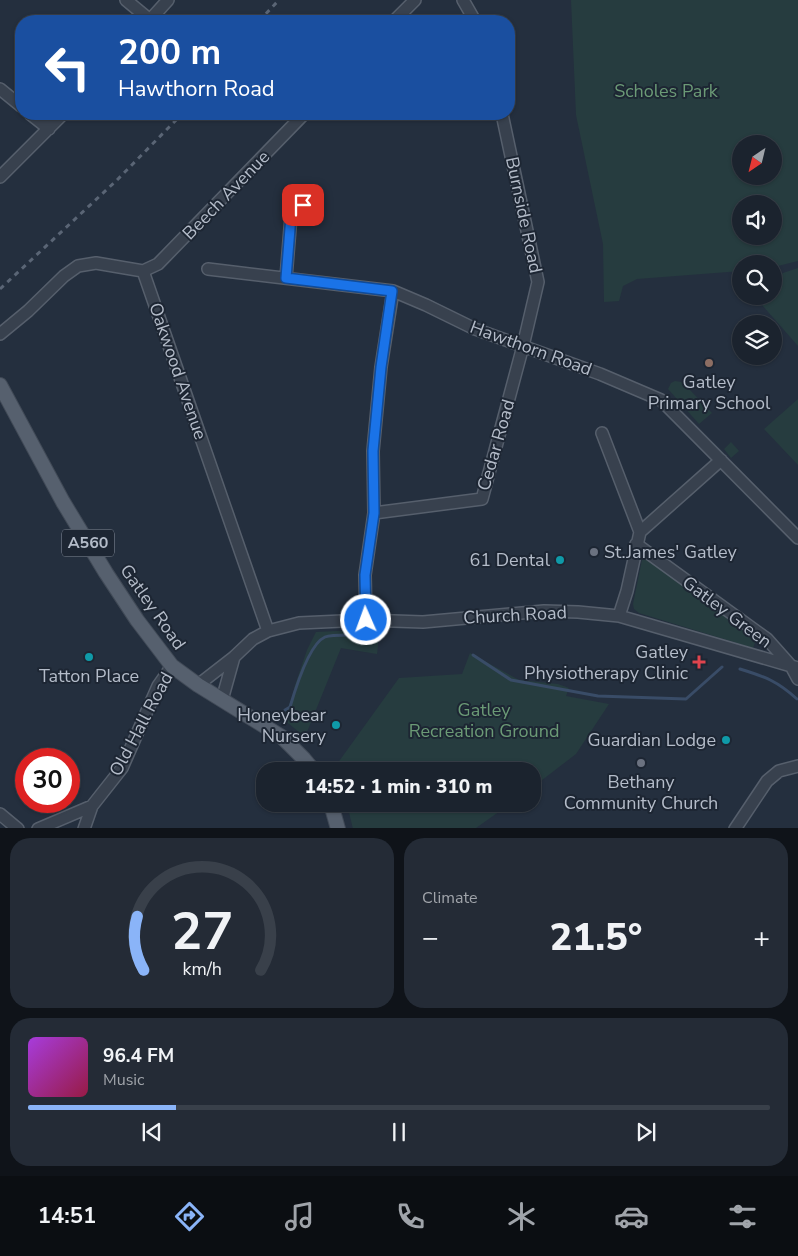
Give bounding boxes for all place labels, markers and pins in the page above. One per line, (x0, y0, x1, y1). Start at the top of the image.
pin (282, 184, 324, 226)
marker: Gatley Primary School (703, 357, 715, 369)
place label: Gatley Primary School (648, 370, 771, 415)
place label: St.James' Gatley (604, 540, 737, 564)
marker: St.James' Gatley (588, 546, 600, 558)
place label: 61 Dental (469, 548, 551, 572)
marker: 61 Dental (554, 554, 566, 566)
place label: Gatley Physiotherapy Clinic (524, 640, 689, 685)
marker: Tatton Place (83, 651, 95, 663)
marker: Gatley Physiotherapy Clinic (692, 655, 706, 669)
place label: Tatton Place (39, 664, 139, 688)
place label: Honeybear Nursery (237, 703, 327, 748)
marker: Honeybear Nursery (330, 719, 342, 731)
place label: Guardian Lodge (588, 728, 716, 752)
marker: Guardian Lodge (720, 734, 732, 746)
marker: Bethany Community Church (635, 757, 647, 769)
place label: Bethany Community Church (564, 770, 718, 815)

